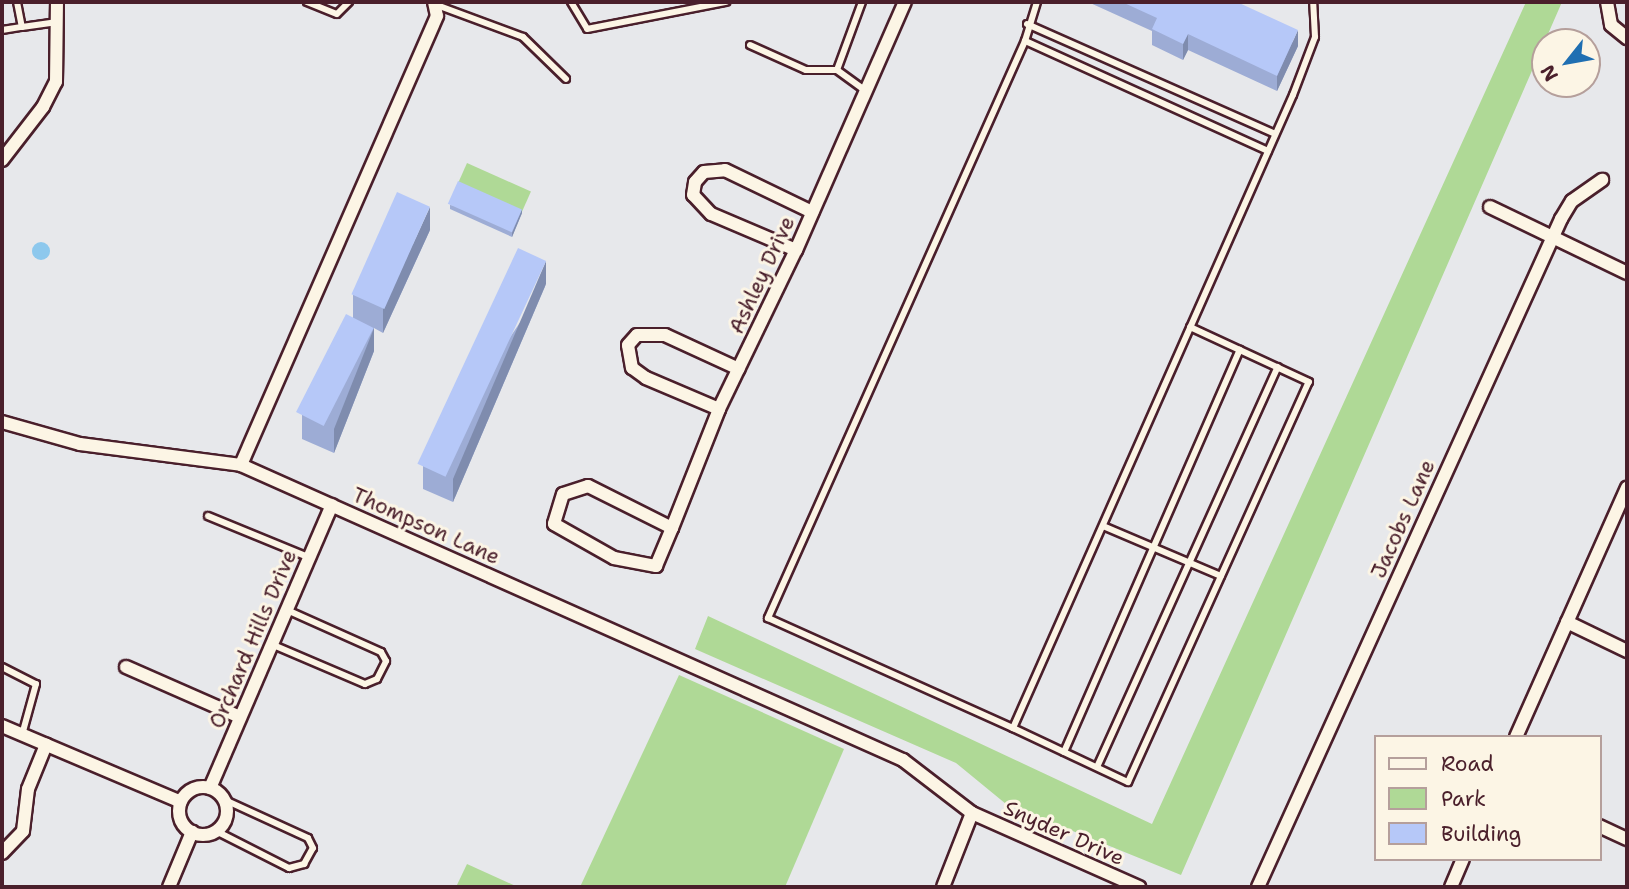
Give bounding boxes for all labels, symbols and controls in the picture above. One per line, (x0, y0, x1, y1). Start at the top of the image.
north arrow (1531, 28, 1601, 98)
text: N (1535, 60, 1564, 86)
street label: Ashley Drive (724, 212, 800, 338)
street label: Jacobs Lane (1366, 456, 1440, 582)
street label: Thompson Lane (348, 482, 504, 570)
street label: Orchard Hills Drive (204, 546, 302, 732)
legend (1374, 735, 1601, 861)
text: Road (1441, 750, 1494, 778)
text: Park (1441, 785, 1486, 813)
street label: Snyder Drive (1000, 795, 1128, 871)
text: Building (1441, 820, 1521, 848)

